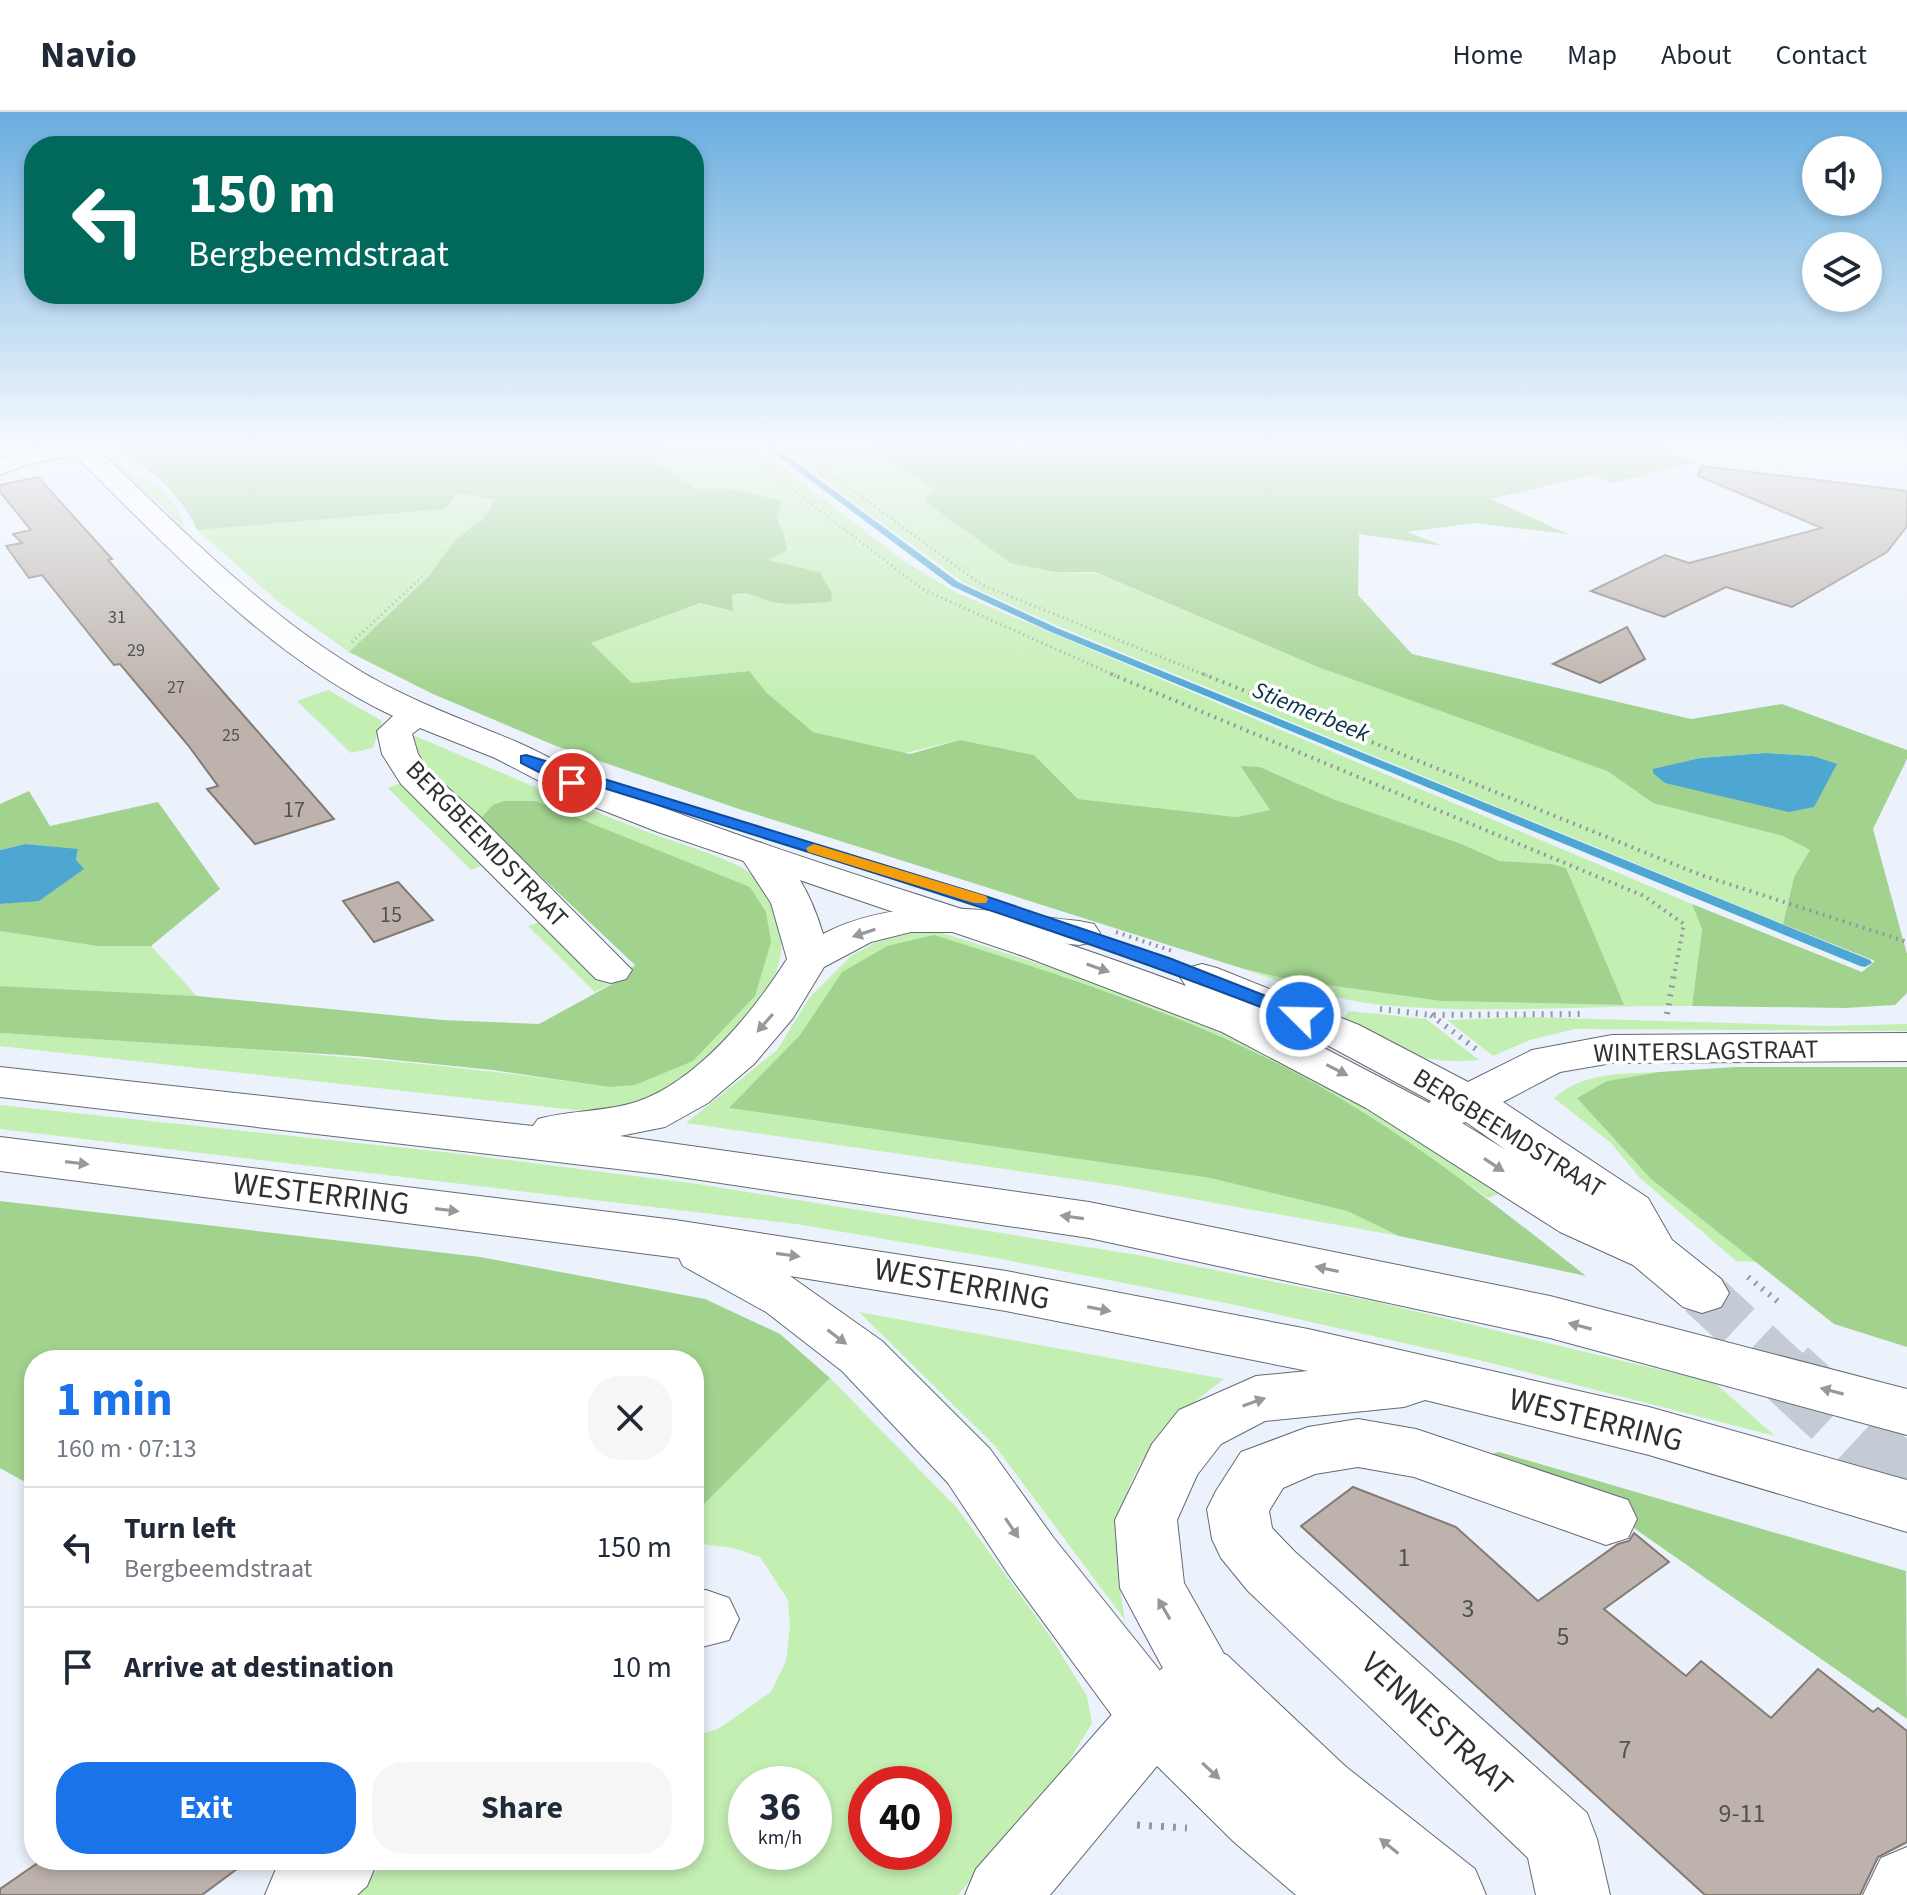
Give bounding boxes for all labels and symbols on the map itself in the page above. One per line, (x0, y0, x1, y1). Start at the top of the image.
house number: 31 (108, 605, 126, 630)
house number: 29 (127, 638, 145, 663)
water label: Stiemerbeek (1247, 673, 1375, 752)
house number: 27 (167, 675, 185, 700)
house number: 25 (222, 723, 240, 748)
pin (538, 749, 606, 817)
street label: BERGBEEMDSTRAAT (397, 752, 577, 936)
house number: 17 (283, 794, 305, 826)
house number: 15 (380, 899, 402, 931)
one-way arrow (851, 927, 875, 939)
one-way arrow (1087, 963, 1111, 975)
position arrow (1258, 974, 1342, 1058)
one-way arrow (757, 1013, 774, 1033)
street label: WINTERSLAGSTRAAT (1593, 1031, 1819, 1071)
street label: BERGBEEMDSTRAAT (1406, 1059, 1612, 1207)
one-way arrow (1326, 1064, 1349, 1077)
one-way arrow (65, 1157, 90, 1170)
one-way arrow (1484, 1158, 1505, 1173)
street label: WESTERRING (230, 1160, 412, 1228)
one-way arrow (434, 1203, 459, 1216)
one-way arrow (1059, 1210, 1084, 1223)
street label: WESTERRING (870, 1246, 1054, 1322)
one-way arrow (775, 1249, 800, 1262)
one-way arrow (1314, 1262, 1339, 1275)
one-way arrow (1087, 1303, 1112, 1315)
one-way arrow (1568, 1319, 1593, 1331)
one-way arrow (827, 1329, 847, 1345)
street label: WESTERRING (1504, 1376, 1688, 1464)
one-way arrow (1819, 1385, 1844, 1397)
one-way arrow (1242, 1396, 1266, 1408)
one-way arrow (1004, 1517, 1019, 1539)
house number: 1 (1398, 1539, 1410, 1576)
house number: 3 (1462, 1590, 1474, 1627)
one-way arrow (1157, 1598, 1171, 1620)
house number: 5 (1557, 1618, 1569, 1655)
street label: VENNESTRAAT (1351, 1641, 1523, 1807)
house number: 7 (1619, 1731, 1631, 1768)
one-way arrow (1201, 1761, 1220, 1779)
speed limit sign: 40 (848, 1766, 952, 1870)
house number: 9-11 (1719, 1795, 1765, 1832)
one-way arrow (1379, 1838, 1399, 1855)

